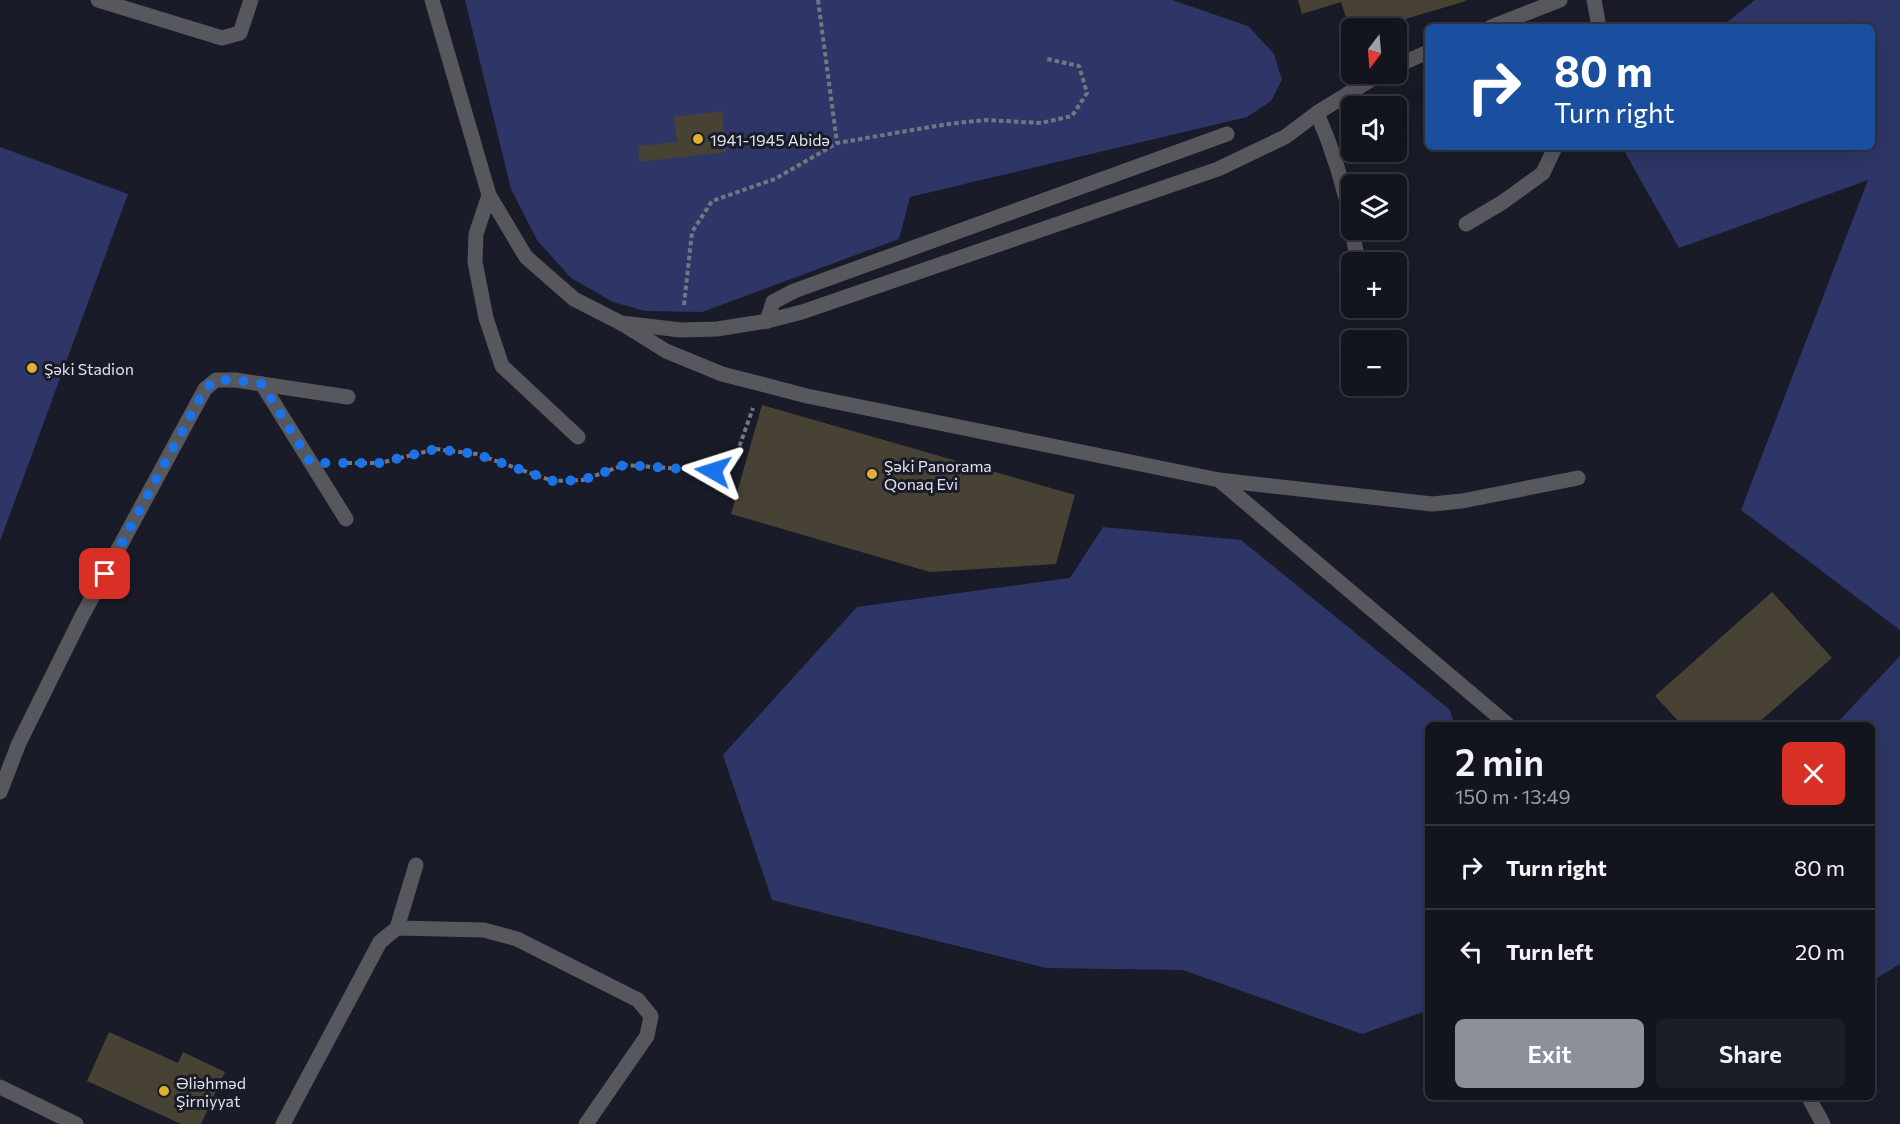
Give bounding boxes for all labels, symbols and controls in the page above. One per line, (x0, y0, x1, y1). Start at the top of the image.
north arrow (1341, 18, 1407, 84)
map controls (1341, 18, 1407, 396)
text: 80 m (1554, 44, 1653, 96)
icon: right (1455, 48, 1533, 126)
button: sound (1341, 96, 1407, 162)
text: Turn right (1554, 96, 1674, 129)
place label: 1941-1945 Abidə (710, 130, 830, 149)
marker: 1941-1945 Abidə (691, 132, 705, 146)
button: layers (1341, 174, 1407, 240)
button: + (1341, 252, 1407, 318)
button: − (1341, 330, 1407, 396)
place label: Şəki Stadion (44, 359, 134, 378)
marker: Şəki Stadion (25, 361, 39, 375)
position arrow (681, 439, 745, 503)
place label: Şəki Panorama Qonaq Evi (884, 456, 992, 493)
marker: Şəki Panorama Qonaq Evi (865, 467, 879, 481)
pin (79, 548, 130, 599)
icon: arrive (88, 557, 121, 590)
text: 2 min (1455, 739, 1544, 783)
button: close (1782, 742, 1845, 805)
text: 150 m · 13:49 (1455, 784, 1571, 808)
icon: right (1455, 851, 1488, 884)
text: Turn right (1506, 854, 1607, 881)
text: 80 m (1794, 854, 1845, 881)
icon: left (1455, 935, 1488, 968)
text: Turn left (1506, 938, 1593, 965)
text: 20 m (1795, 938, 1845, 965)
button: Exit (1455, 1019, 1644, 1088)
button: Share (1656, 1019, 1845, 1088)
place label: Əliəhməd Şirniyyat (176, 1073, 246, 1110)
marker: Əliəhməd Şirniyyat (157, 1084, 171, 1098)

